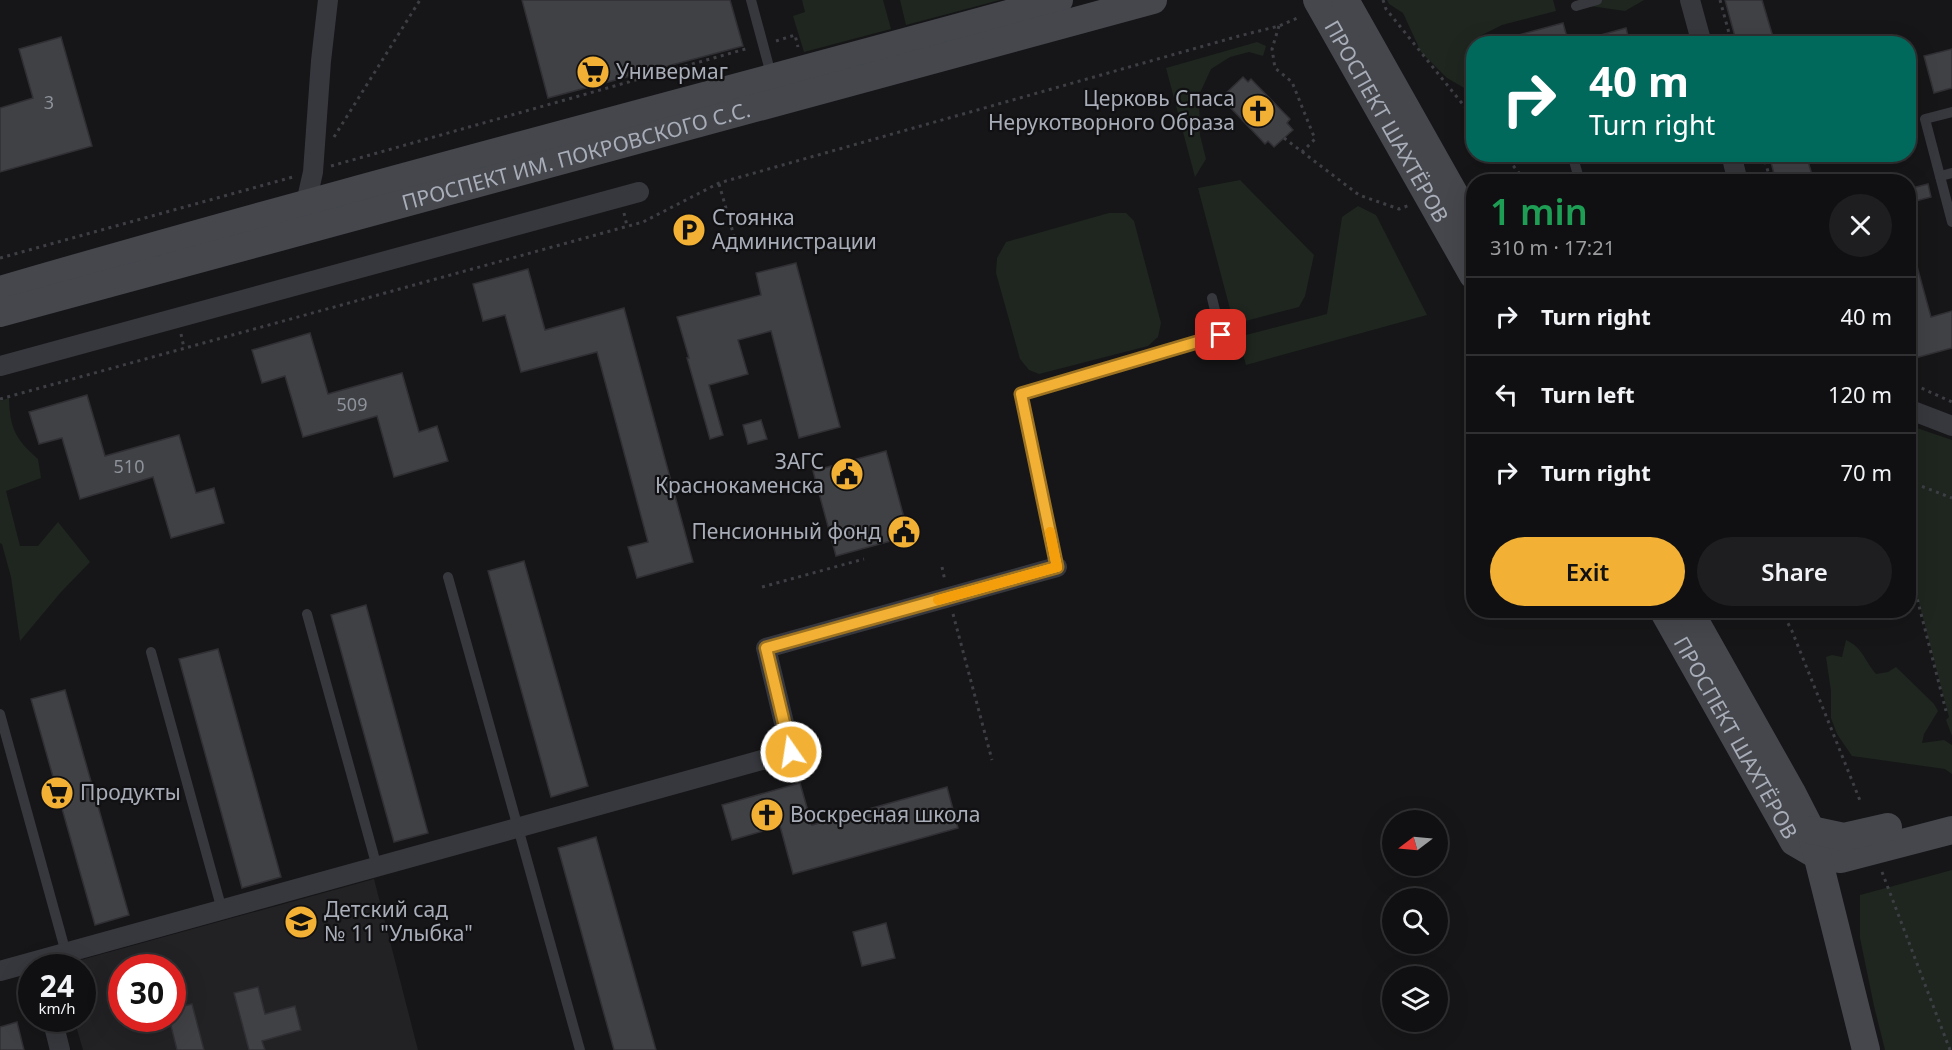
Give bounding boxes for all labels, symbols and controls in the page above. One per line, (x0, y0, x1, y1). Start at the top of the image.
street label: ПРОСПЕКТ ШАХТЁРОВ (1318, 15, 1455, 227)
text: 40 m (1589, 52, 1689, 109)
supermarket icon: Универмаг (575, 54, 611, 90)
place label: Универмаг (616, 57, 728, 85)
icon: right (1490, 60, 1568, 138)
place label: Церковь Спаса Нерукотворного Образа (988, 84, 1235, 136)
house number: 3 (44, 90, 54, 114)
church icon: Церковь Спаса Нерукотворного Образа (1240, 93, 1276, 129)
street label: ПРОСПЕКТ ИМ. ПОКРОВСКОГО С.С. (399, 95, 753, 216)
text: Turn right (1589, 106, 1715, 143)
text: 1 min (1490, 187, 1588, 236)
button: close (1829, 194, 1892, 257)
place label: Стоянка Администрации (712, 203, 877, 255)
parking icon: Стоянка Администрации (671, 212, 707, 248)
text: 310 m · 17:21 (1490, 234, 1615, 261)
icon: right (1490, 300, 1523, 333)
text: Turn right (1541, 301, 1651, 331)
text: 40 m (1841, 301, 1892, 331)
pin (1195, 309, 1246, 360)
icon: arrive (1204, 318, 1237, 351)
icon: left (1490, 378, 1523, 411)
text: Turn left (1541, 379, 1635, 409)
text: 120 m (1828, 379, 1892, 409)
house number: 509 (337, 392, 367, 416)
place label: ЗАГС Краснокаменска (655, 447, 824, 499)
house number: 510 (114, 454, 144, 478)
public building icon: ЗАГС Краснокаменска (829, 456, 865, 492)
icon: right (1490, 456, 1523, 489)
text: Turn right (1541, 457, 1651, 487)
text: 70 m (1841, 457, 1892, 487)
public building icon: Пенсионный фонд (886, 514, 922, 550)
place label: Пенсионный фонд (691, 517, 881, 545)
button: Exit (1490, 537, 1685, 606)
button: Share (1697, 537, 1892, 606)
street label: ПРОСПЕКТ ШАХТЁРОВ (1668, 631, 1804, 844)
position arrow (759, 720, 823, 784)
supermarket icon: Продукты (39, 775, 75, 811)
place label: Продукты (80, 778, 181, 806)
church icon: Воскресная школа (749, 797, 785, 833)
place label: Воскресная школа (790, 800, 980, 828)
north arrow (1382, 810, 1448, 876)
map controls (1382, 810, 1448, 1032)
button: search (1382, 888, 1448, 954)
place label: Детский сад № 11 "Улыбка" (324, 895, 473, 947)
school or university icon: Детский сад № 11 "Улыбка" (283, 904, 319, 940)
speed limit sign: 30 (108, 954, 186, 1032)
text: 24 (40, 965, 74, 1006)
button: layers (1382, 966, 1448, 1032)
text: km/h (39, 998, 75, 1018)

